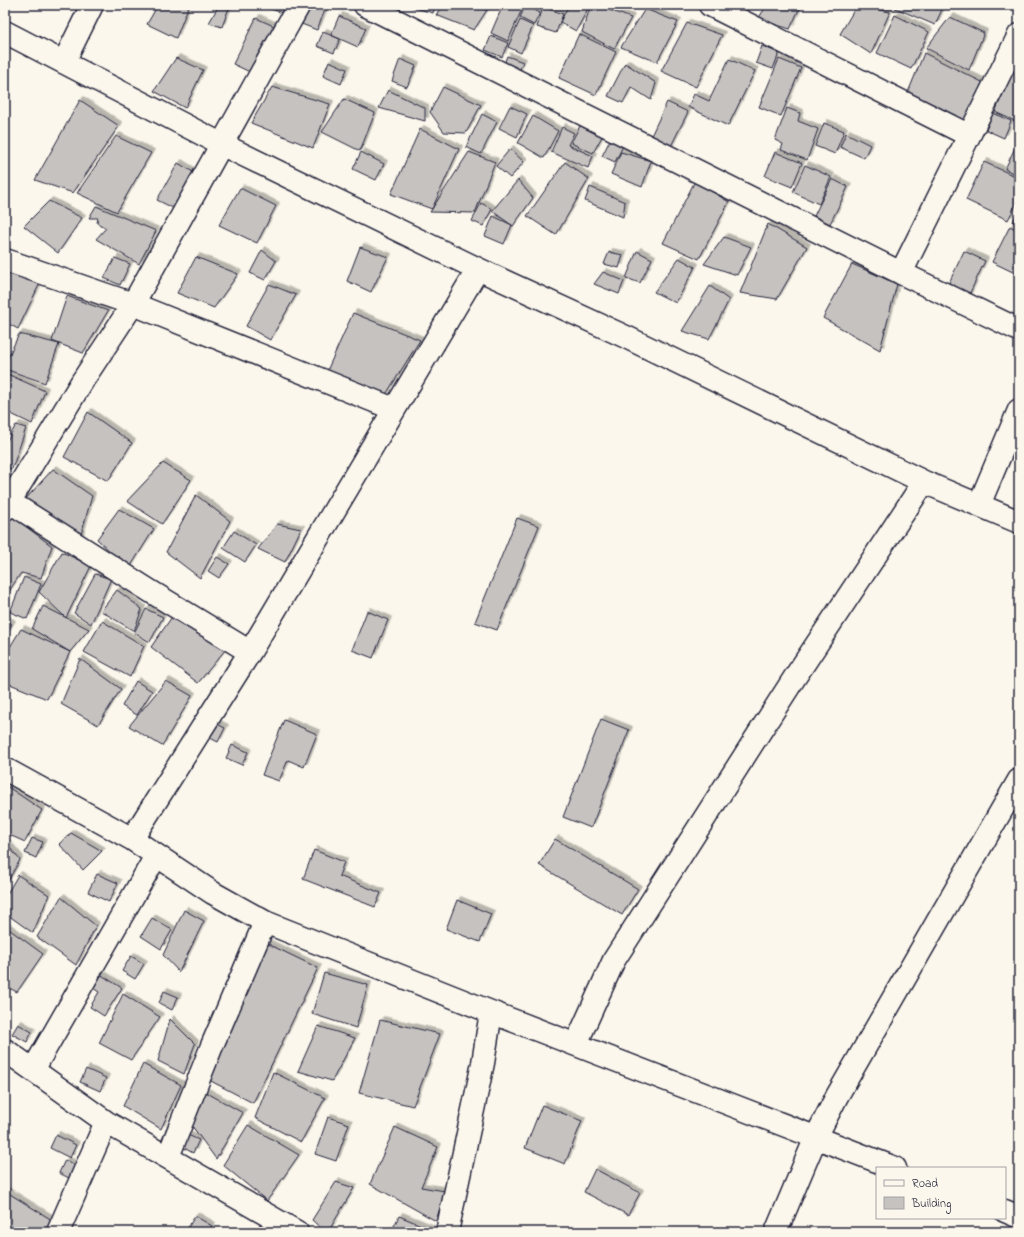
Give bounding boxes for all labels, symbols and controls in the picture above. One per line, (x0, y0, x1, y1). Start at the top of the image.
legend (876, 1167, 1006, 1219)
text: Road (912, 1175, 938, 1193)
text: Building (911, 1195, 951, 1214)

